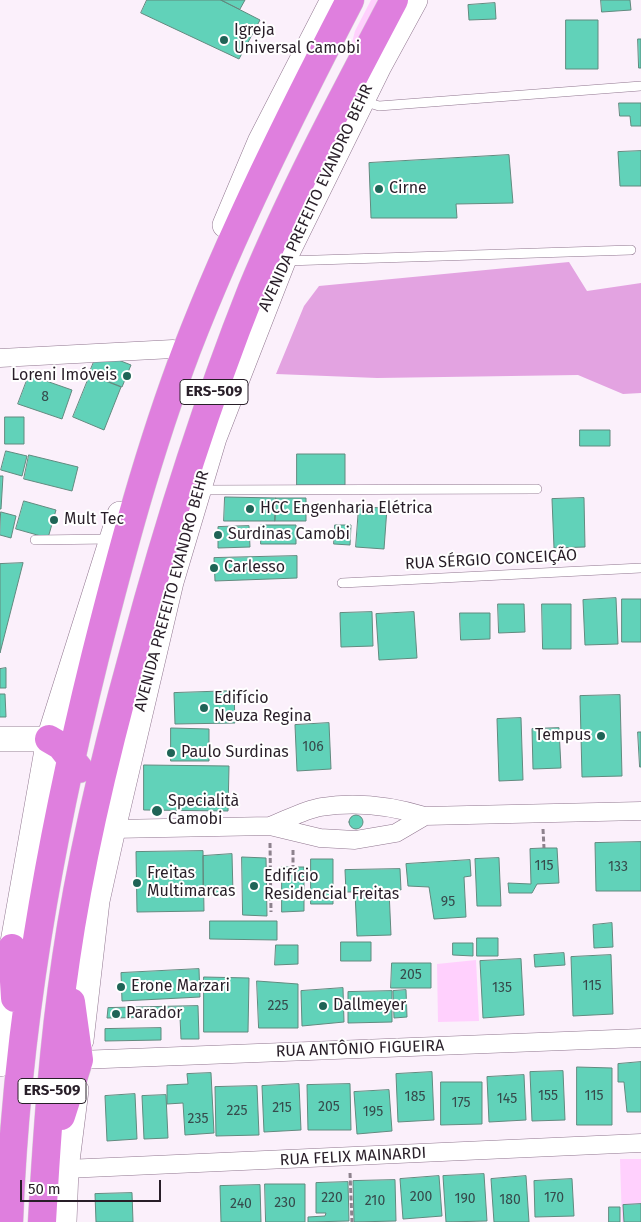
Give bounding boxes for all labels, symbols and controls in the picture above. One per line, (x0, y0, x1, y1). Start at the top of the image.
place label: Igreja Universal Camobi (234, 21, 360, 59)
marker: Igreja Universal Camobi (218, 34, 230, 46)
street label: AVENIDA PREFEITO EVANDRO BEHR (255, 81, 377, 315)
place label: Cirne (389, 179, 427, 199)
marker: Cirne (373, 183, 385, 195)
place label: Loreni Imóveis (11, 366, 117, 386)
marker: Loreni Imóveis (121, 370, 133, 382)
road number: ERS-509 (180, 380, 248, 404)
house number: 8 (41, 389, 49, 405)
street label: AVENIDA PREFEITO EVANDRO BEHR (131, 468, 213, 714)
place label: HCC Engenharia Elétrica (260, 499, 433, 519)
marker: HCC Engenharia Elétrica (244, 503, 256, 515)
place label: Mult Tec (64, 510, 124, 530)
marker: Mult Tec (48, 514, 60, 526)
place label: Surdinas Camobi (228, 525, 350, 545)
marker: Surdinas Camobi (212, 529, 224, 541)
street label: RUA SÉRGIO CONCEIÇÃO (404, 546, 578, 574)
place label: Carlesso (224, 558, 285, 578)
marker: Carlesso (208, 562, 220, 574)
place label: Edifício Neuza Regina (214, 689, 312, 727)
marker: Edifício Neuza Regina (198, 702, 210, 714)
place label: Tempus (535, 726, 591, 746)
marker: Tempus (595, 730, 607, 742)
house number: 106 (302, 739, 324, 755)
place label: Paulo Surdinas (181, 743, 289, 763)
marker: Paulo Surdinas (165, 747, 177, 759)
place label: Specialità Camobi (168, 792, 239, 830)
marker: Specialità Camobi (150, 804, 164, 818)
house number: 115 (535, 858, 553, 874)
house number: 133 (608, 859, 628, 875)
place label: Freitas Multimarcas (147, 864, 235, 902)
place label: Edifício Residencial Freitas (264, 867, 399, 905)
marker: Freitas Multimarcas (131, 877, 143, 889)
marker: Edifício Residencial Freitas (248, 880, 260, 892)
house number: 95 (441, 894, 455, 910)
house number: 205 (400, 967, 422, 983)
place label: Erone Marzari (131, 977, 230, 997)
house number: 115 (583, 978, 601, 994)
house number: 135 (492, 980, 512, 996)
marker: Erone Marzari (115, 981, 127, 993)
place label: Dallmeyer (333, 996, 406, 1016)
house number: 225 (268, 998, 288, 1014)
marker: Dallmeyer (317, 1000, 329, 1012)
place label: Parador (126, 1004, 183, 1024)
marker: Parador (110, 1008, 122, 1020)
street label: RUA ANTÔNIO FIGUEIRA (275, 1036, 445, 1062)
road number: ERS-509 (18, 1078, 86, 1104)
house number: 155 (538, 1088, 558, 1104)
house number: 115 (585, 1088, 603, 1104)
house number: 185 (405, 1089, 425, 1105)
house number: 145 (497, 1091, 517, 1107)
house number: 175 (451, 1095, 471, 1111)
house number: 205 (318, 1099, 340, 1115)
house number: 215 (272, 1100, 292, 1116)
house number: 225 (227, 1103, 247, 1119)
house number: 195 (363, 1104, 383, 1120)
house number: 235 (188, 1111, 208, 1127)
street label: RUA FELIX MAINARDI (279, 1144, 427, 1170)
scale bar (22, 1170, 164, 1202)
text: 50 m (28, 1180, 61, 1198)
house number: 200 (410, 1189, 432, 1205)
house number: 220 (321, 1190, 343, 1206)
house number: 170 (544, 1190, 564, 1206)
house number: 190 (454, 1191, 476, 1207)
house number: 180 (499, 1192, 521, 1208)
house number: 210 (365, 1193, 385, 1209)
house number: 230 (274, 1195, 296, 1211)
house number: 240 (230, 1196, 252, 1212)

